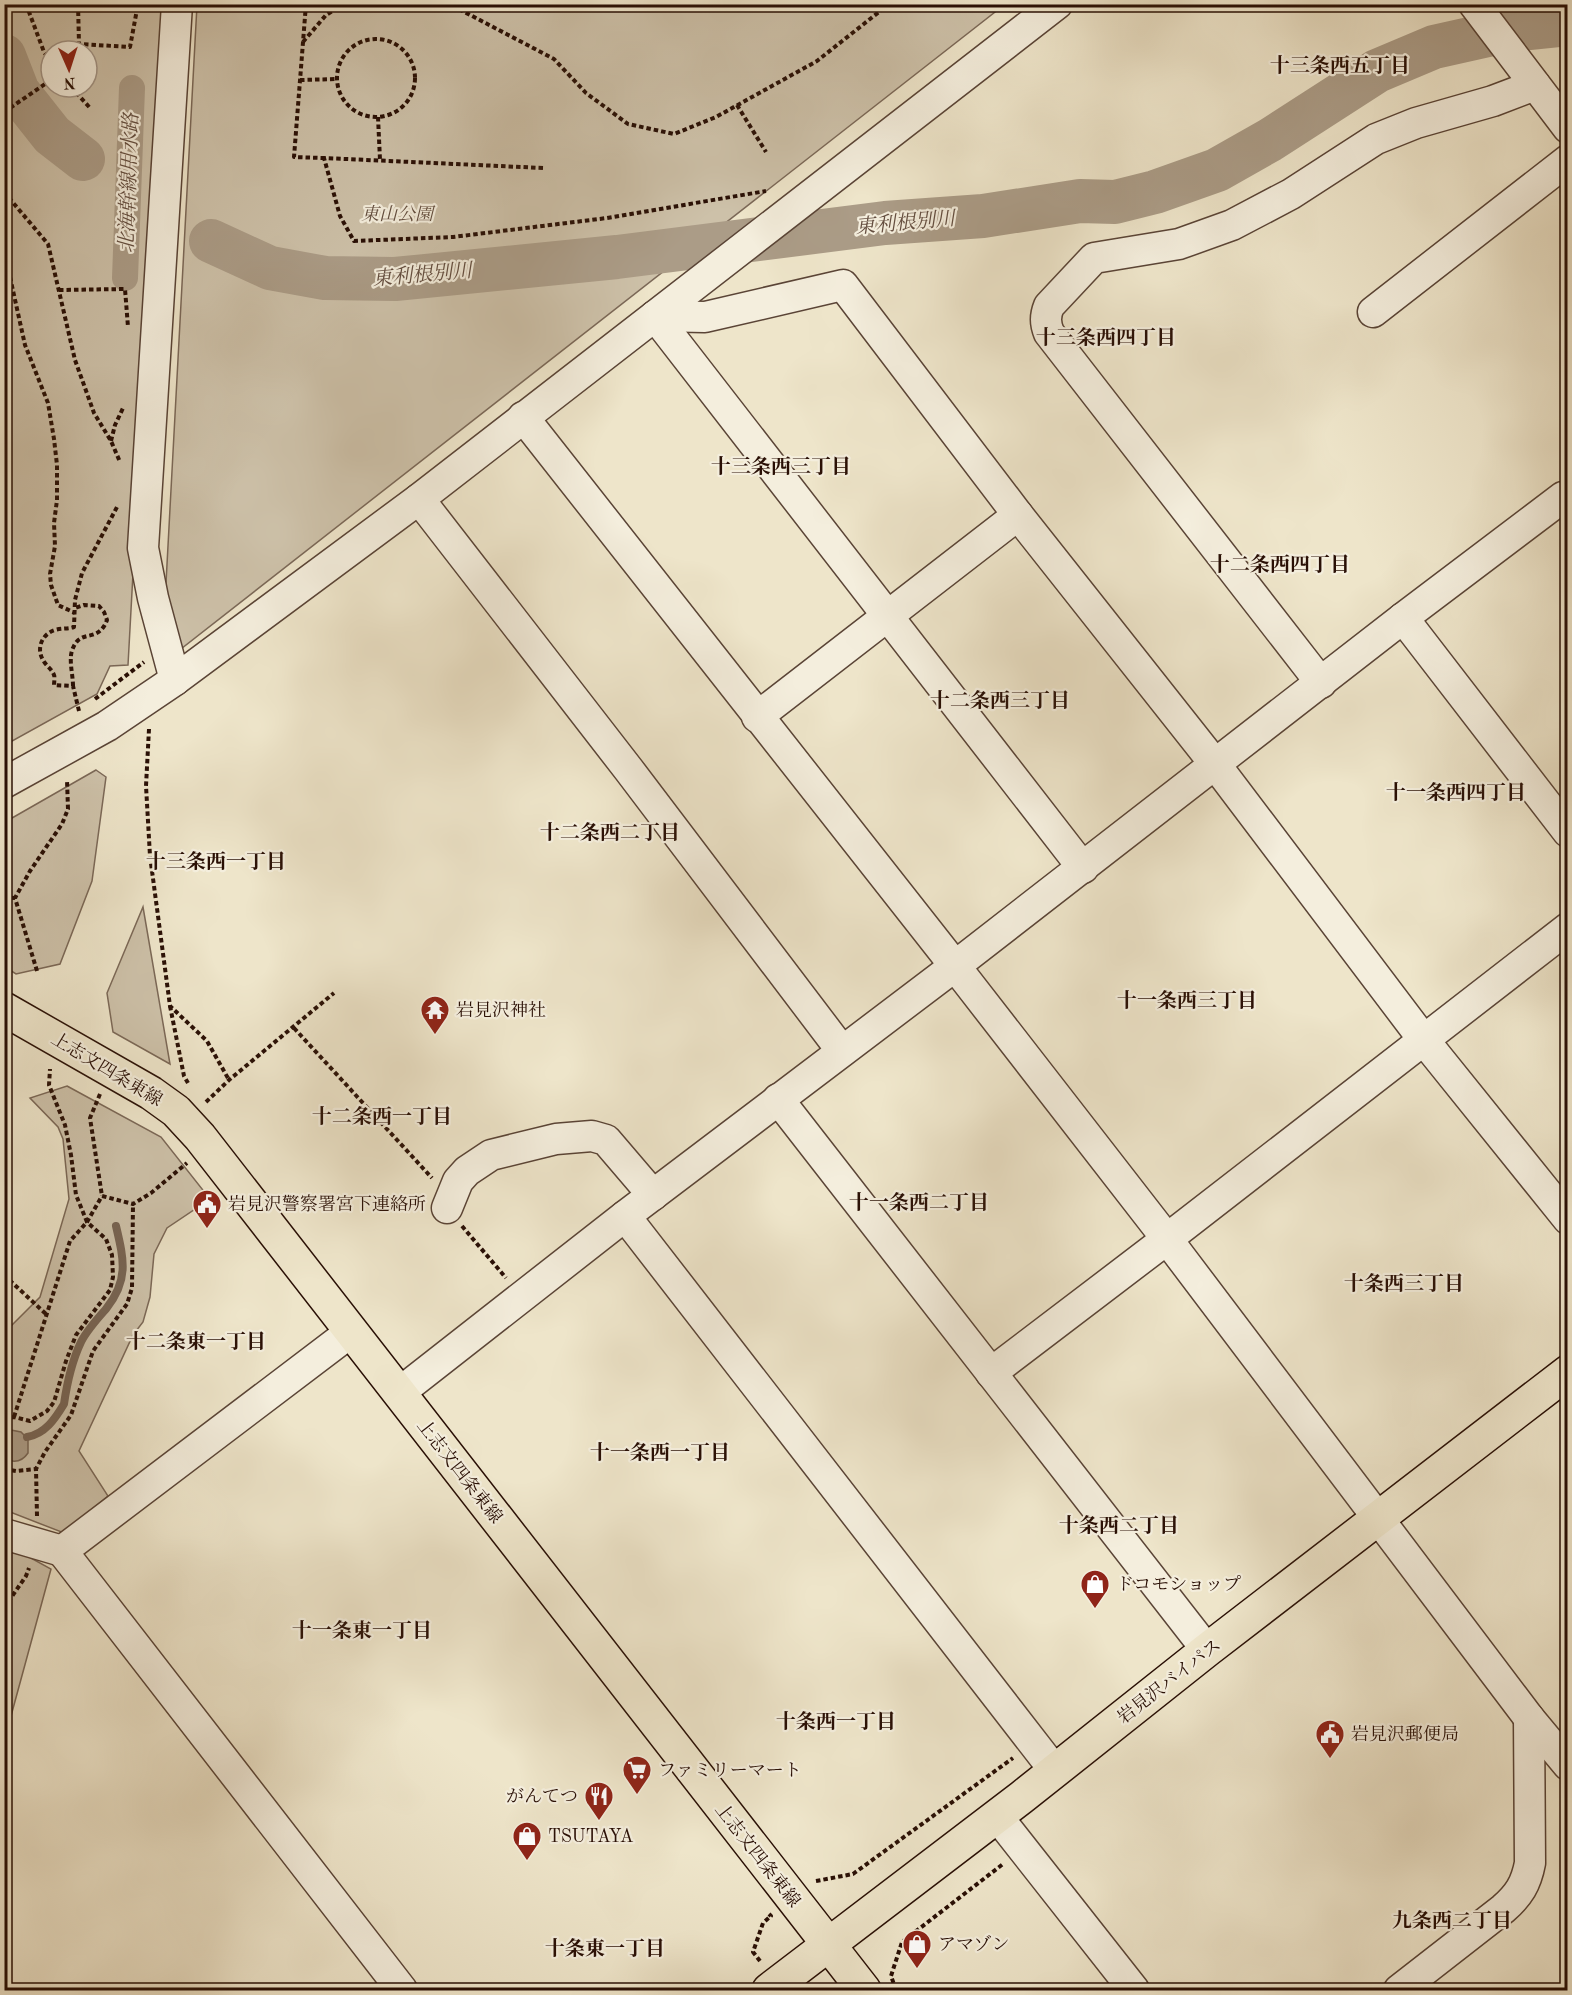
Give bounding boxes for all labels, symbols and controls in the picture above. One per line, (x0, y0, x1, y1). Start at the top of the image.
north arrow (39, 39, 99, 99)
district label: 十三条西五丁目 (1270, 54, 1410, 77)
text: N (62, 74, 76, 90)
water label: 北海幹線用水路 (116, 111, 143, 253)
park label: 東山公園 (361, 204, 436, 224)
water label: 東利根別川 (854, 208, 958, 238)
water label: 東利根別川 (371, 260, 475, 290)
district label: 十三条西四丁目 (1036, 326, 1176, 349)
district label: 十三条西三丁目 (711, 455, 851, 478)
district label: 十二条西四丁目 (1210, 553, 1350, 576)
district label: 十二条西三丁目 (930, 689, 1070, 712)
district label: 十一条西四丁目 (1386, 781, 1526, 804)
district label: 十二条西二丁目 (540, 821, 680, 844)
district label: 十三条西一丁目 (146, 850, 286, 873)
district label: 十一条西三丁目 (1117, 989, 1257, 1012)
temple icon: 岩見沢神社 (419, 994, 451, 1036)
place label: 岩見沢神社 (456, 1000, 546, 1020)
street label: 上志文四条東線 (48, 1028, 166, 1110)
district label: 十二条西一丁目 (312, 1105, 452, 1128)
public building icon: 岩見沢警察署宮下連絡所 (191, 1188, 223, 1230)
district label: 十一条西二丁目 (849, 1191, 989, 1214)
place label: 岩見沢警察署宮下連絡所 (228, 1194, 426, 1214)
district label: 十条西三丁目 (1344, 1272, 1464, 1295)
district label: 十二条東一丁目 (126, 1330, 266, 1353)
street label: 上志文四条東線 (413, 1415, 507, 1527)
district label: 十一条西一丁目 (590, 1441, 730, 1464)
district label: 十条西二丁目 (1059, 1514, 1179, 1537)
shop icon: ドコモショップ (1079, 1568, 1111, 1610)
place label: ドコモショップ (1116, 1575, 1241, 1594)
district label: 十一条東一丁目 (292, 1619, 432, 1642)
street label: 岩見沢バイパス (1113, 1634, 1225, 1728)
district label: 十条西一丁目 (776, 1710, 896, 1733)
public building icon: 岩見沢郵便局 (1314, 1718, 1346, 1760)
place label: 岩見沢郵便局 (1351, 1724, 1459, 1744)
supermarket icon: ファミリーマート (621, 1754, 653, 1796)
place label: ファミリーマート (658, 1762, 802, 1780)
restaurant icon: がんてつ (583, 1780, 615, 1822)
place label: がんてつ (506, 1788, 578, 1806)
street label: 上志文四条東線 (711, 1799, 805, 1911)
shop icon: TSUTAYA (511, 1820, 543, 1862)
place label: TSUTAYA (548, 1828, 634, 1846)
district label: 九条西二丁目 (1392, 1909, 1512, 1932)
shop icon: アマゾン (901, 1928, 933, 1970)
place label: アマゾン (938, 1934, 1009, 1954)
district label: 十条東一丁目 (545, 1937, 665, 1960)

